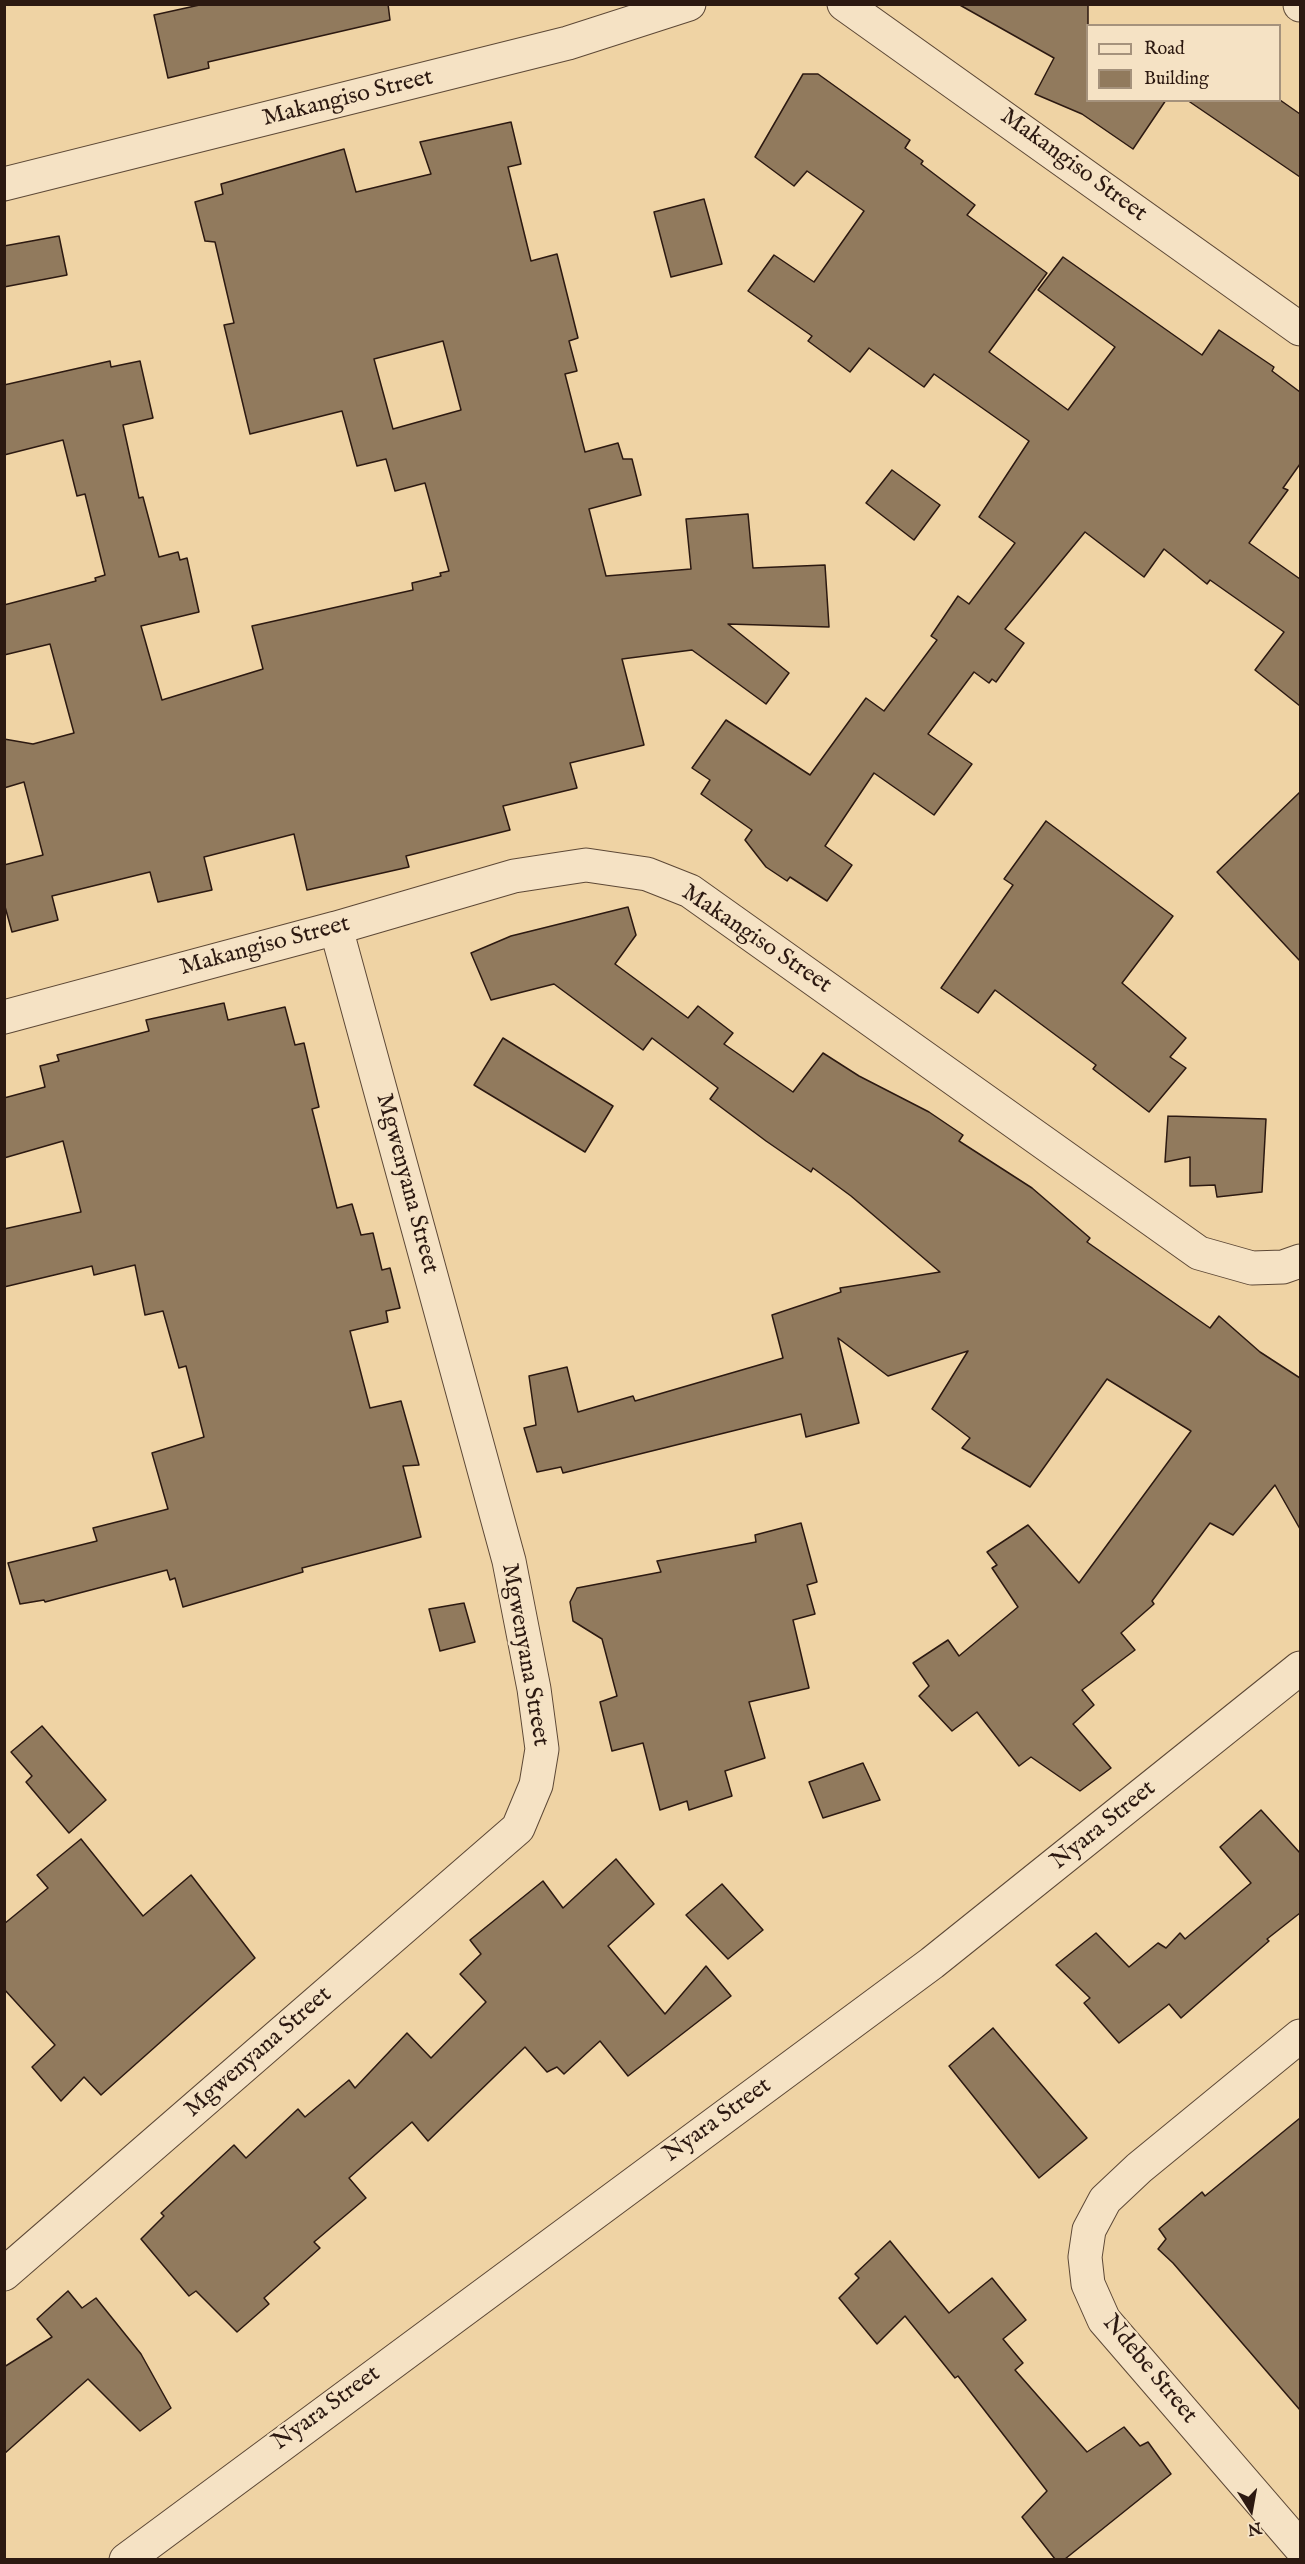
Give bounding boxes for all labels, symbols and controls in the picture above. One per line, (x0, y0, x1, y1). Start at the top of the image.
legend (1086, 24, 1281, 102)
text: Road (1144, 38, 1185, 61)
street label: Makangiso Street (260, 64, 436, 134)
text: Building (1144, 68, 1209, 91)
street label: Makangiso Street (994, 103, 1152, 229)
street label: Makangiso Street (676, 879, 836, 1001)
street label: Makangiso Street (177, 910, 353, 984)
street label: Mgwenyana Street (368, 1091, 444, 1277)
street label: Mgwenyana Street (494, 1561, 554, 1749)
street label: Nyara Street (1046, 1775, 1162, 1877)
street label: Mgwenyana Street (180, 1981, 338, 2125)
street label: Nyara Street (658, 2072, 778, 2170)
street label: Ndebe Street (1095, 2310, 1203, 2430)
street label: Nyara Street (267, 2360, 387, 2458)
north arrow (1221, 2480, 1281, 2540)
text: N (1246, 2517, 1263, 2539)

